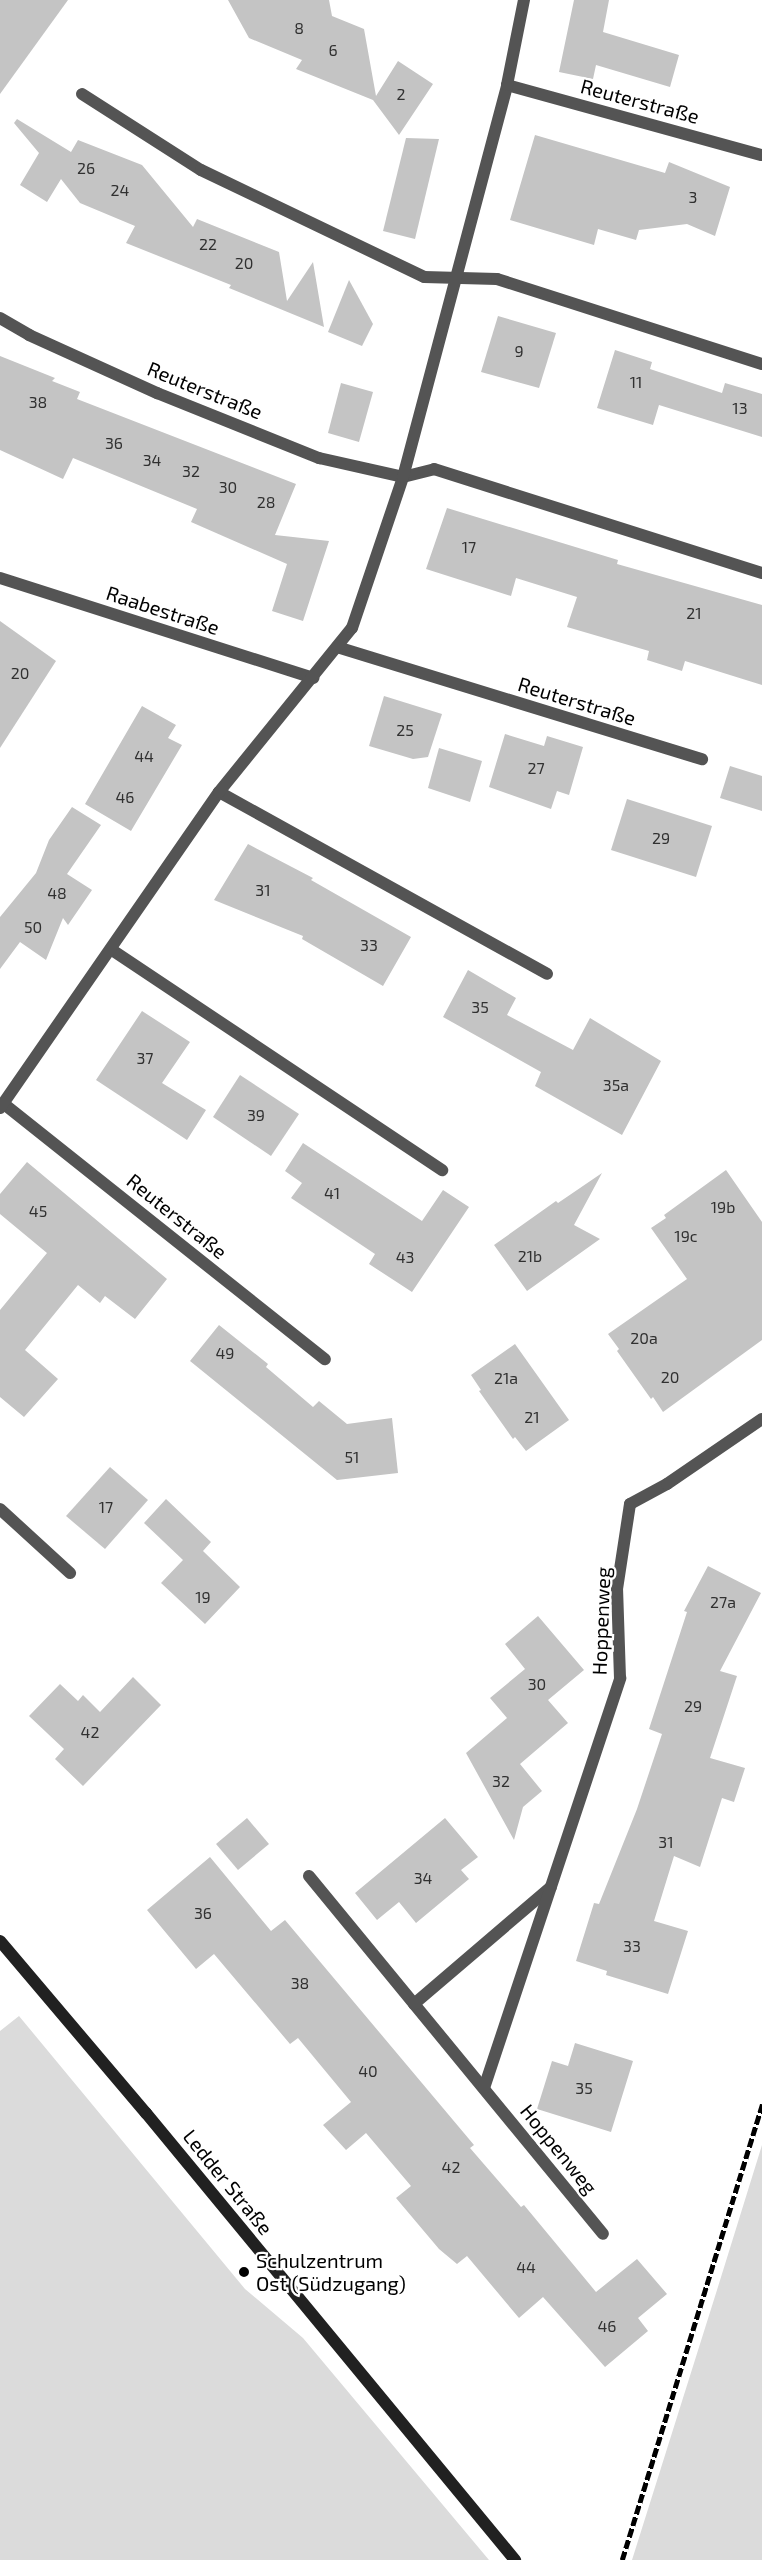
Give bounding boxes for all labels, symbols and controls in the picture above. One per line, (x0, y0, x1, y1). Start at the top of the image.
house number: 8 (294, 18, 304, 38)
house number: 6 (328, 40, 338, 60)
street label: Reuterstraße (578, 74, 702, 128)
house number: 2 (397, 84, 405, 104)
house number: 26 (77, 158, 95, 178)
house number: 24 (111, 180, 129, 200)
house number: 3 (689, 187, 697, 207)
house number: 22 (199, 234, 217, 254)
house number: 20 (235, 253, 253, 273)
house number: 9 (514, 341, 524, 361)
street label: Reuterstraße (144, 356, 266, 424)
house number: 11 (630, 372, 642, 392)
house number: 38 (29, 392, 47, 412)
house number: 13 (732, 398, 748, 418)
house number: 36 (105, 433, 123, 453)
house number: 34 (143, 450, 161, 470)
house number: 32 (182, 461, 200, 481)
house number: 30 (219, 477, 237, 497)
house number: 28 (257, 492, 275, 512)
house number: 17 (462, 537, 476, 557)
street label: Raabestraße (103, 580, 223, 640)
house number: 21 (686, 603, 702, 623)
house number: 20 (11, 663, 29, 683)
street label: Reuterstraße (515, 672, 639, 730)
house number: 25 (396, 720, 414, 740)
house number: 44 (134, 746, 154, 766)
house number: 27 (527, 758, 545, 778)
house number: 46 (116, 787, 134, 807)
house number: 29 (652, 828, 670, 848)
house number: 31 (255, 880, 271, 900)
house number: 48 (47, 883, 67, 903)
house number: 50 (24, 917, 42, 937)
house number: 33 (360, 935, 378, 955)
house number: 35 (471, 997, 489, 1017)
house number: 37 (136, 1048, 154, 1068)
house number: 35a (603, 1075, 629, 1095)
house number: 39 (247, 1105, 265, 1125)
street label: Reuterstraße (122, 1168, 232, 1264)
house number: 41 (324, 1183, 340, 1203)
house number: 19b (711, 1197, 735, 1217)
house number: 45 (29, 1201, 47, 1221)
house number: 19c (674, 1226, 698, 1246)
house number: 21b (518, 1246, 542, 1266)
house number: 43 (396, 1247, 414, 1267)
house number: 20a (630, 1328, 658, 1348)
house number: 49 (216, 1343, 234, 1363)
house number: 20 (661, 1367, 679, 1387)
house number: 21a (494, 1368, 518, 1388)
house number: 21 (524, 1407, 540, 1427)
house number: 51 (345, 1447, 359, 1467)
house number: 17 (99, 1497, 113, 1517)
street label: Hoppenweg (587, 1566, 615, 1676)
house number: 19 (195, 1587, 211, 1607)
house number: 27a (710, 1592, 736, 1612)
house number: 30 (528, 1674, 546, 1694)
house number: 29 (684, 1696, 702, 1716)
house number: 42 (81, 1722, 99, 1742)
house number: 32 (492, 1771, 510, 1791)
house number: 31 (658, 1832, 674, 1852)
house number: 34 (414, 1868, 432, 1888)
house number: 36 (194, 1903, 212, 1923)
house number: 33 (623, 1936, 641, 1956)
house number: 38 (291, 1973, 309, 1993)
house number: 40 (358, 2061, 378, 2081)
house number: 35 (575, 2078, 593, 2098)
street label: Hoppenweg (516, 2099, 602, 2199)
street label: Ledder Straße (178, 2124, 278, 2240)
house number: 42 (442, 2157, 460, 2177)
place label: Schulzentrum Ost (Südzugang) (256, 2248, 406, 2295)
house number: 44 (516, 2257, 536, 2277)
marker: Schulzentrum Ost (Südzugang) (237, 2265, 251, 2279)
house number: 46 (598, 2316, 616, 2336)

